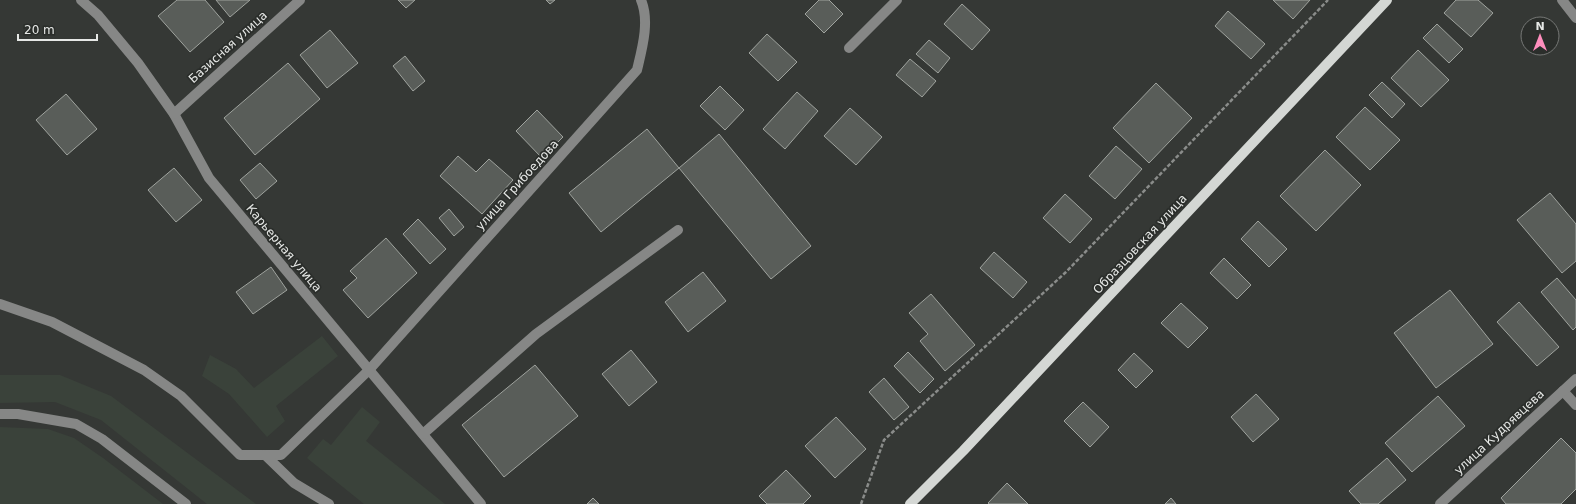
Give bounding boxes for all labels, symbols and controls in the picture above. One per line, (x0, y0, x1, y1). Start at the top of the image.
street label: Базисная улица (186, 8, 270, 86)
scale bar (18, 16, 97, 42)
north arrow (1520, 16, 1560, 56)
text: N (1535, 20, 1545, 33)
text: 20 m (24, 23, 55, 37)
street label: улица Грибоедова (473, 137, 561, 233)
street label: Образцовская улица (1090, 191, 1190, 297)
street label: Карьерная улица (243, 201, 325, 295)
street label: улица Кудрявцева (1451, 387, 1547, 477)

